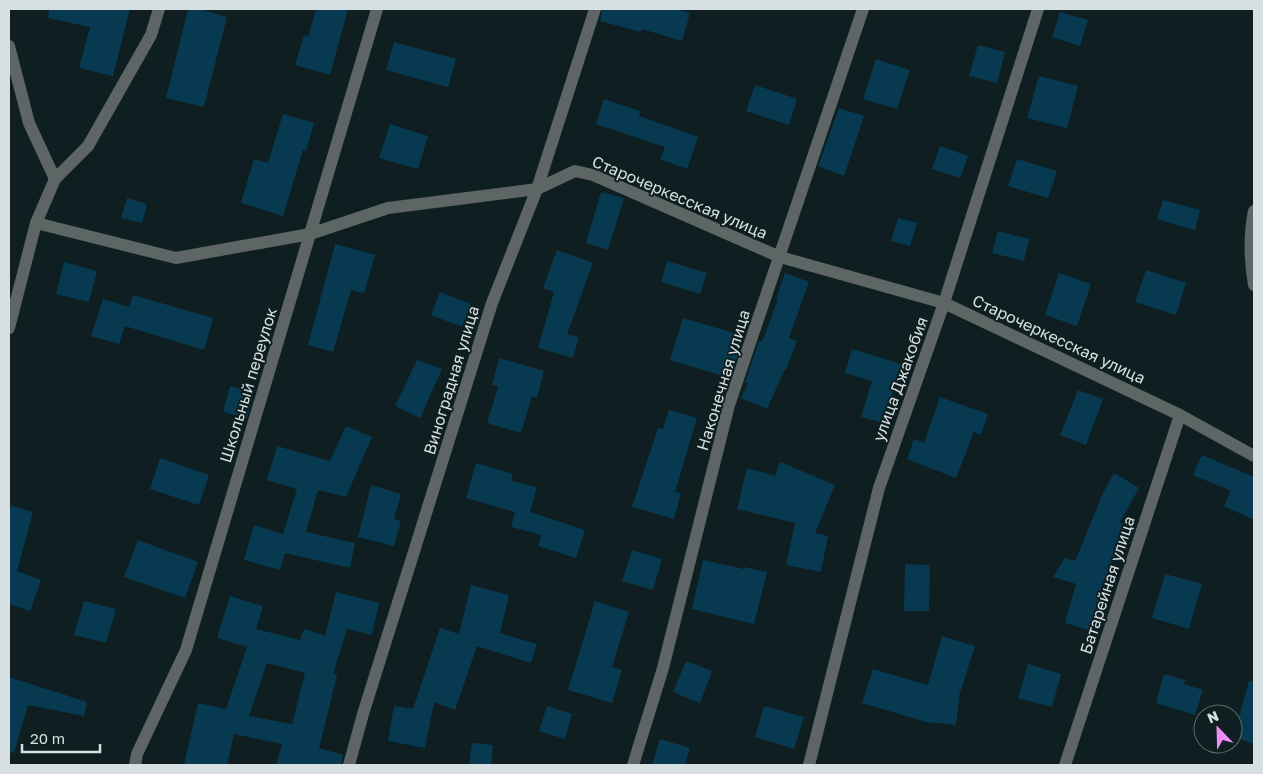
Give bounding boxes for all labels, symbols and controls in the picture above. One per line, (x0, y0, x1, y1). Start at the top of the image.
street label: Старочеркесская улица (589, 151, 771, 243)
street label: Старочеркесская улица (969, 290, 1149, 388)
street label: Виноградная улица (419, 303, 483, 457)
street label: Школьный переулок (215, 305, 281, 465)
street label: Наконечная улица (692, 307, 754, 453)
street label: улица Джакобия (868, 314, 932, 444)
street label: Батарейная улица (1075, 514, 1139, 656)
north arrow (1193, 704, 1243, 754)
text: N (1205, 707, 1221, 726)
scale bar (22, 722, 100, 754)
text: 20 m (30, 729, 65, 747)

